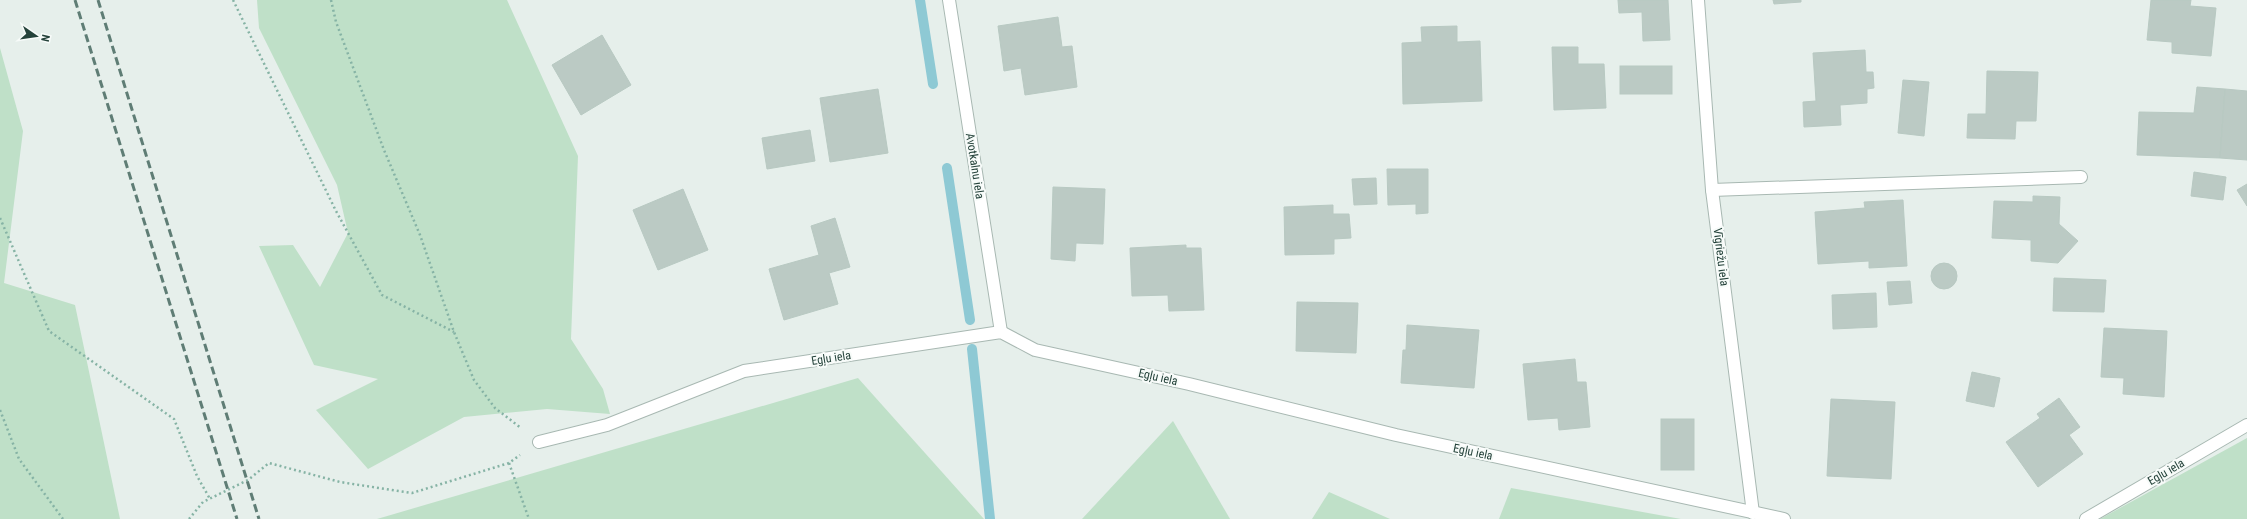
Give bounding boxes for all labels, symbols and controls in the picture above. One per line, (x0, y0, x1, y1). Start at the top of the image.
north arrow (16, 16, 56, 56)
text: N (38, 33, 52, 43)
street label: Avotkalnu iela (963, 132, 987, 200)
street label: Vīgriežu iela (1711, 227, 1732, 287)
street label: Egļu iela (810, 348, 852, 369)
street label: Egļu iela (1137, 366, 1179, 389)
street label: Egļu iela (1452, 441, 1494, 464)
street label: Egļu iela (2145, 456, 2188, 489)

